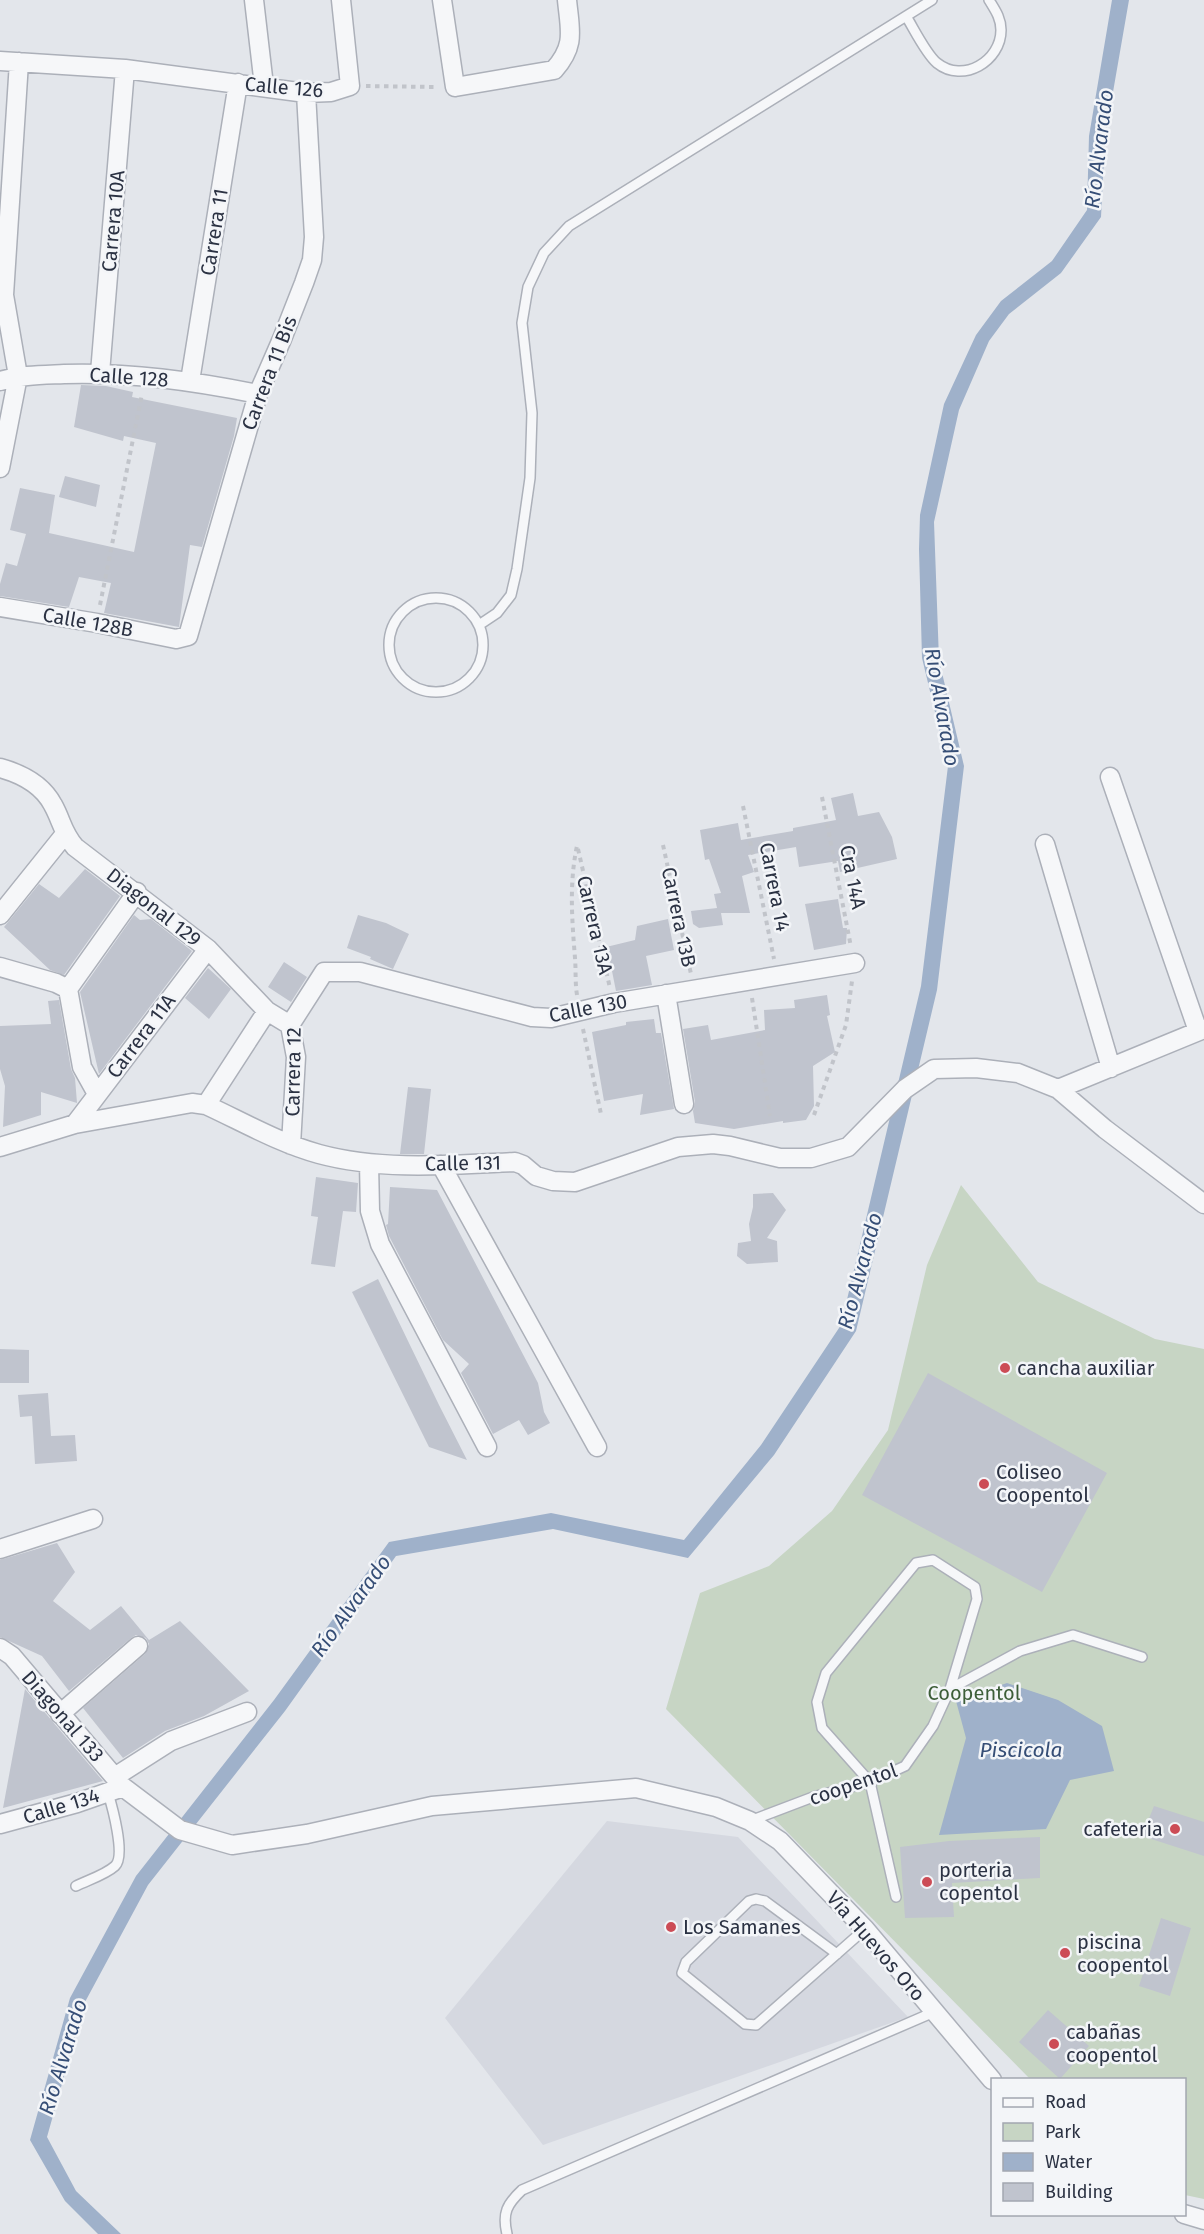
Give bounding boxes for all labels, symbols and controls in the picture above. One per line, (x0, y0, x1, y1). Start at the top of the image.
street label: Calle 126 (244, 72, 324, 102)
water label: Río Alvarado (1079, 88, 1119, 210)
street label: Carrera 10A (97, 169, 129, 273)
street label: Carrera 11 (195, 187, 233, 277)
street label: Carrera 11 Bis (236, 313, 302, 433)
street label: Calle 128 (89, 362, 169, 392)
street label: Calle 128B (41, 602, 135, 642)
water label: Río Alvarado (919, 646, 965, 768)
street label: Carrera 14 (755, 840, 795, 934)
street label: Cra 14A (835, 843, 871, 912)
street label: Diagonal 129 (102, 863, 206, 951)
street label: Carrera 13B (657, 865, 701, 969)
street label: Carrera 13A (572, 873, 618, 977)
street label: Carrera 11A (102, 989, 181, 1083)
street label: Calle 130 (547, 989, 629, 1027)
street label: Carrera 12 (280, 1027, 306, 1117)
street label: Calle 131 (425, 1150, 501, 1176)
water label: Río Alvarado (832, 1210, 888, 1332)
place label: cancha auxiliar (1017, 1356, 1155, 1380)
marker: cancha auxiliar (998, 1361, 1012, 1375)
place label: Coliseo Coopentol (996, 1460, 1089, 1507)
marker: Coliseo Coopentol (977, 1477, 991, 1491)
water label: Río Alvarado (305, 1550, 397, 1662)
street label: Diagonal 133 (17, 1665, 109, 1767)
park label: Coopentol (927, 1681, 1021, 1705)
water label: Piscicola (980, 1737, 1062, 1763)
street label: coopentol (806, 1758, 900, 1810)
street label: Calle 134 (20, 1783, 102, 1829)
place label: cafeteria (1083, 1817, 1163, 1841)
marker: cafeteria (1168, 1822, 1182, 1836)
place label: porteria copentol (939, 1858, 1019, 1905)
marker: porteria copentol (920, 1875, 934, 1889)
street label: Vía Huevos Oro (822, 1886, 930, 2006)
place label: Los Samanes (683, 1915, 801, 1939)
marker: Los Samanes (664, 1920, 678, 1934)
place label: piscina coopentol (1077, 1930, 1169, 1977)
marker: piscina coopentol (1058, 1946, 1072, 1960)
water label: Río Alvarado (33, 1996, 93, 2118)
place label: cabañas coopentol (1066, 2020, 1158, 2067)
marker: cabañas coopentol (1047, 2037, 1061, 2051)
legend (991, 2078, 1186, 2216)
text: Road (1045, 2091, 1087, 2113)
text: Park (1045, 2121, 1081, 2143)
text: Water (1045, 2151, 1092, 2173)
text: Building (1045, 2181, 1113, 2203)

